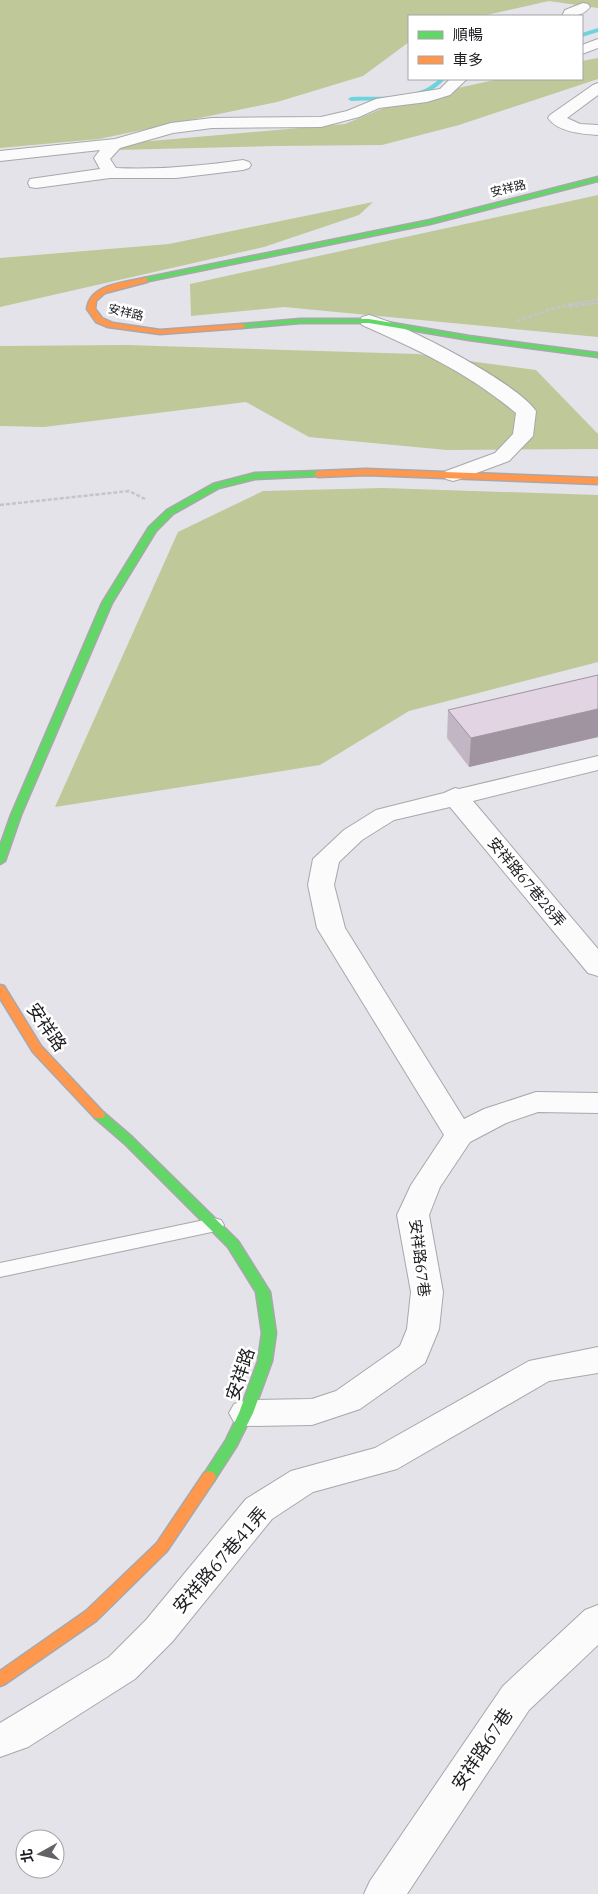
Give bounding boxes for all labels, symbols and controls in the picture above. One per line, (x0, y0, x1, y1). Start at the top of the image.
legend (408, 15, 583, 80)
text: 順暢 (453, 25, 483, 44)
text: 車多 (453, 50, 483, 69)
street label: 安祥路 (489, 176, 527, 200)
street label: 安祥路 (107, 301, 145, 323)
street label: 安祥路67巷28弄 (484, 833, 570, 931)
street label: 安祥路 (22, 998, 72, 1056)
street label: 安祥路67巷 (406, 1218, 434, 1298)
street label: 安祥路 (221, 1345, 259, 1403)
street label: 安祥路67巷41弄 (168, 1502, 272, 1618)
street label: 安祥路67巷 (446, 1704, 518, 1794)
north arrow (15, 1829, 65, 1879)
text: 北 (17, 1848, 37, 1864)

